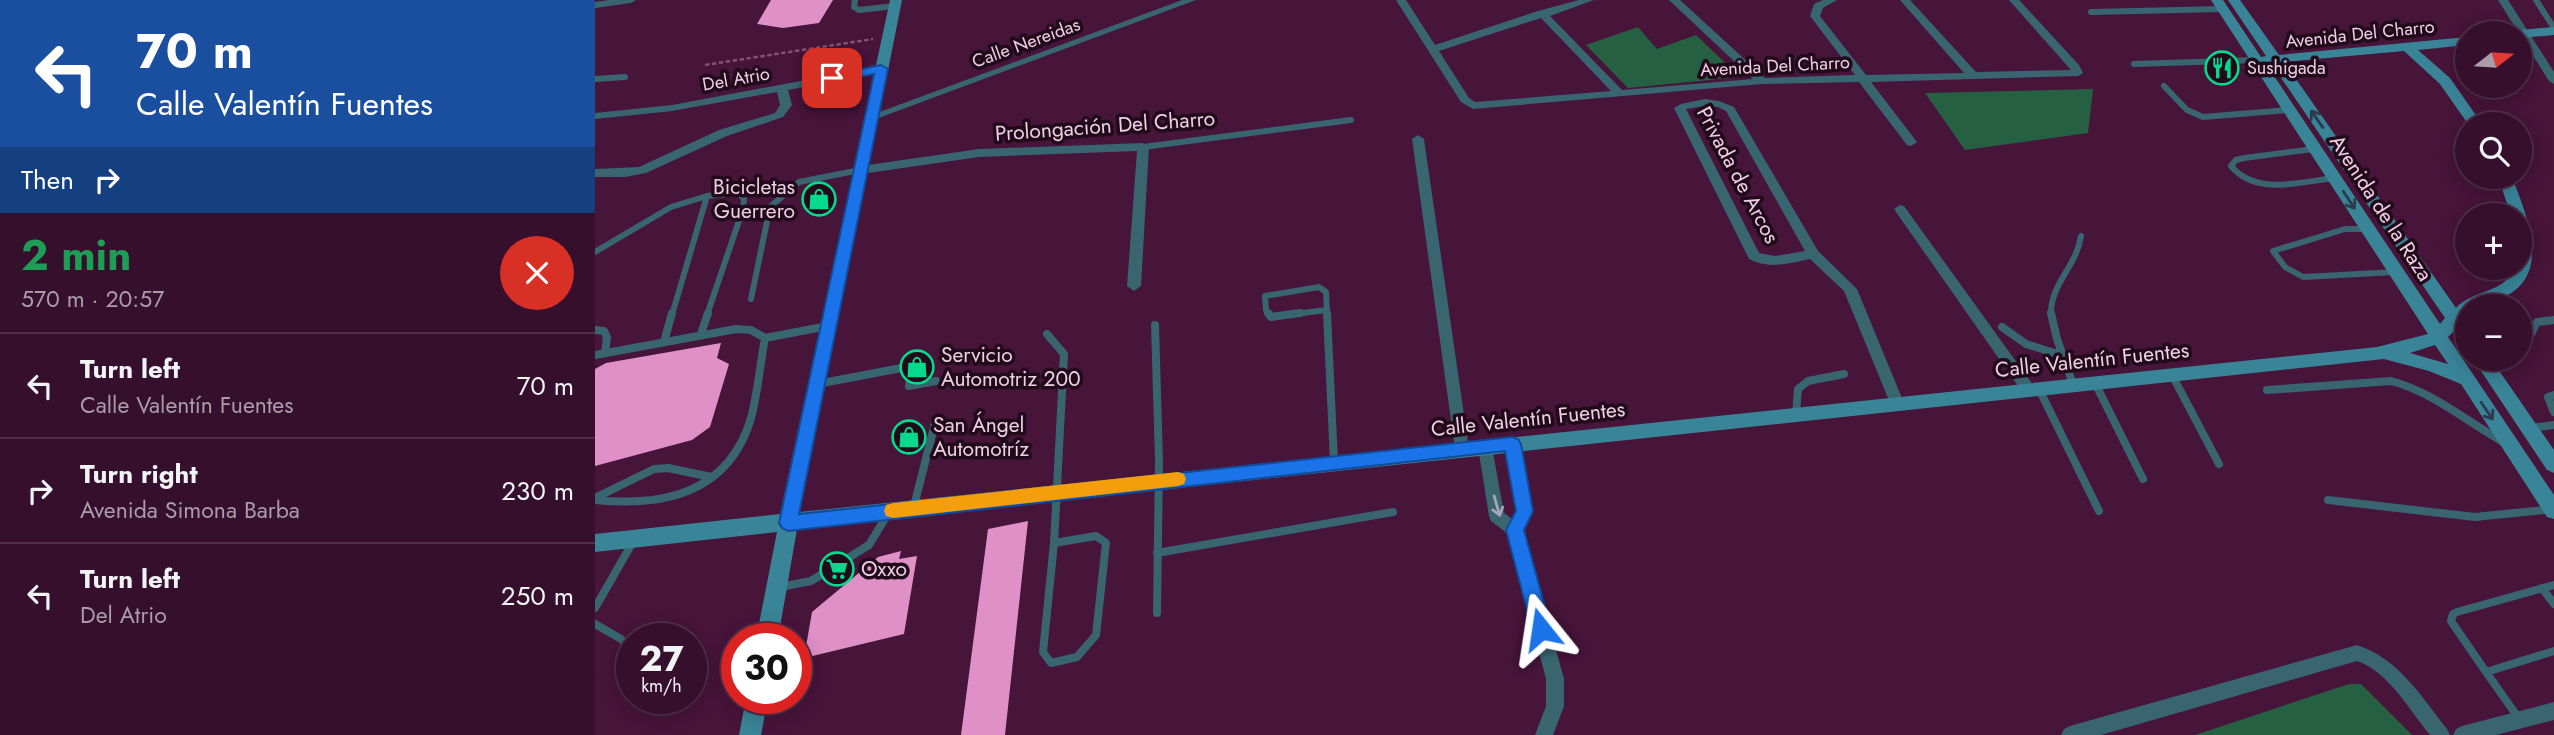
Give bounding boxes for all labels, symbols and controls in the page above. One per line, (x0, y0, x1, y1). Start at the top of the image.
street label: Calle Nereidas (968, 11, 1084, 75)
street label: Avenida Del Charro (2284, 13, 2436, 55)
text: 70 m (136, 16, 253, 86)
north arrow (2455, 21, 2532, 98)
map controls (2455, 21, 2532, 371)
icon: left (21, 28, 112, 119)
pin (802, 48, 862, 108)
street label: Avenida Del Charro (1700, 49, 1851, 83)
restaurant icon: Sushigada (2203, 49, 2241, 87)
place label: Sushigada (2247, 55, 2326, 81)
icon: arrive (813, 59, 851, 97)
street label: Del Atrio (700, 60, 772, 98)
text: Calle Valentín Fuentes (136, 81, 433, 127)
street label: Privada de Arcos (1689, 101, 1787, 249)
street label: Prolongación Del Charro (994, 103, 1216, 149)
one-way arrow (2310, 110, 2324, 130)
button: search (2455, 112, 2532, 189)
street label: Avenida de la Raza (2322, 129, 2440, 287)
text: Then (21, 161, 74, 199)
icon: right (88, 161, 126, 199)
place label: Bicicletas Guerrero (713, 172, 795, 226)
shop icon: Bicicletas Guerrero (800, 180, 838, 218)
one-way arrow (2341, 190, 2356, 209)
button: + (2455, 203, 2532, 280)
text: 2 min (21, 225, 131, 286)
button: close (500, 236, 574, 310)
text: 570 m · 20:57 (21, 282, 164, 316)
button: − (2455, 294, 2532, 371)
street label: Calle Valentín Fuentes (1994, 335, 2190, 385)
place label: Servicio Automotriz 200 (941, 340, 1081, 394)
shop icon: Servicio Automotriz 200 (898, 348, 936, 386)
text: Turn left (80, 350, 180, 388)
icon: left (21, 367, 59, 405)
text: 70 m (517, 367, 574, 405)
text: Calle Valentín Fuentes (80, 388, 293, 422)
street label: Calle Valentín Fuentes (1430, 394, 1626, 444)
one-way arrow (2480, 400, 2494, 420)
place label: San Ángel Automotríz (933, 410, 1030, 464)
shop icon: San Ángel Automotríz (890, 418, 928, 456)
text: Turn right (80, 455, 198, 493)
icon: right (21, 472, 59, 510)
text: 230 m (501, 472, 574, 510)
text: Avenida Simona Barba (80, 493, 300, 527)
one-way arrow (1491, 495, 1504, 517)
supermarket icon: Oxxo (818, 550, 856, 588)
place label: Oxxo (861, 554, 907, 584)
text: Turn left (80, 560, 180, 598)
icon: left (21, 577, 59, 615)
text: 250 m (501, 577, 574, 615)
position arrow (1504, 592, 1578, 666)
text: Del Atrio (80, 598, 167, 632)
speed limit sign: 30 (721, 623, 812, 714)
text: 27 (639, 634, 684, 684)
text: km/h (641, 673, 682, 699)

